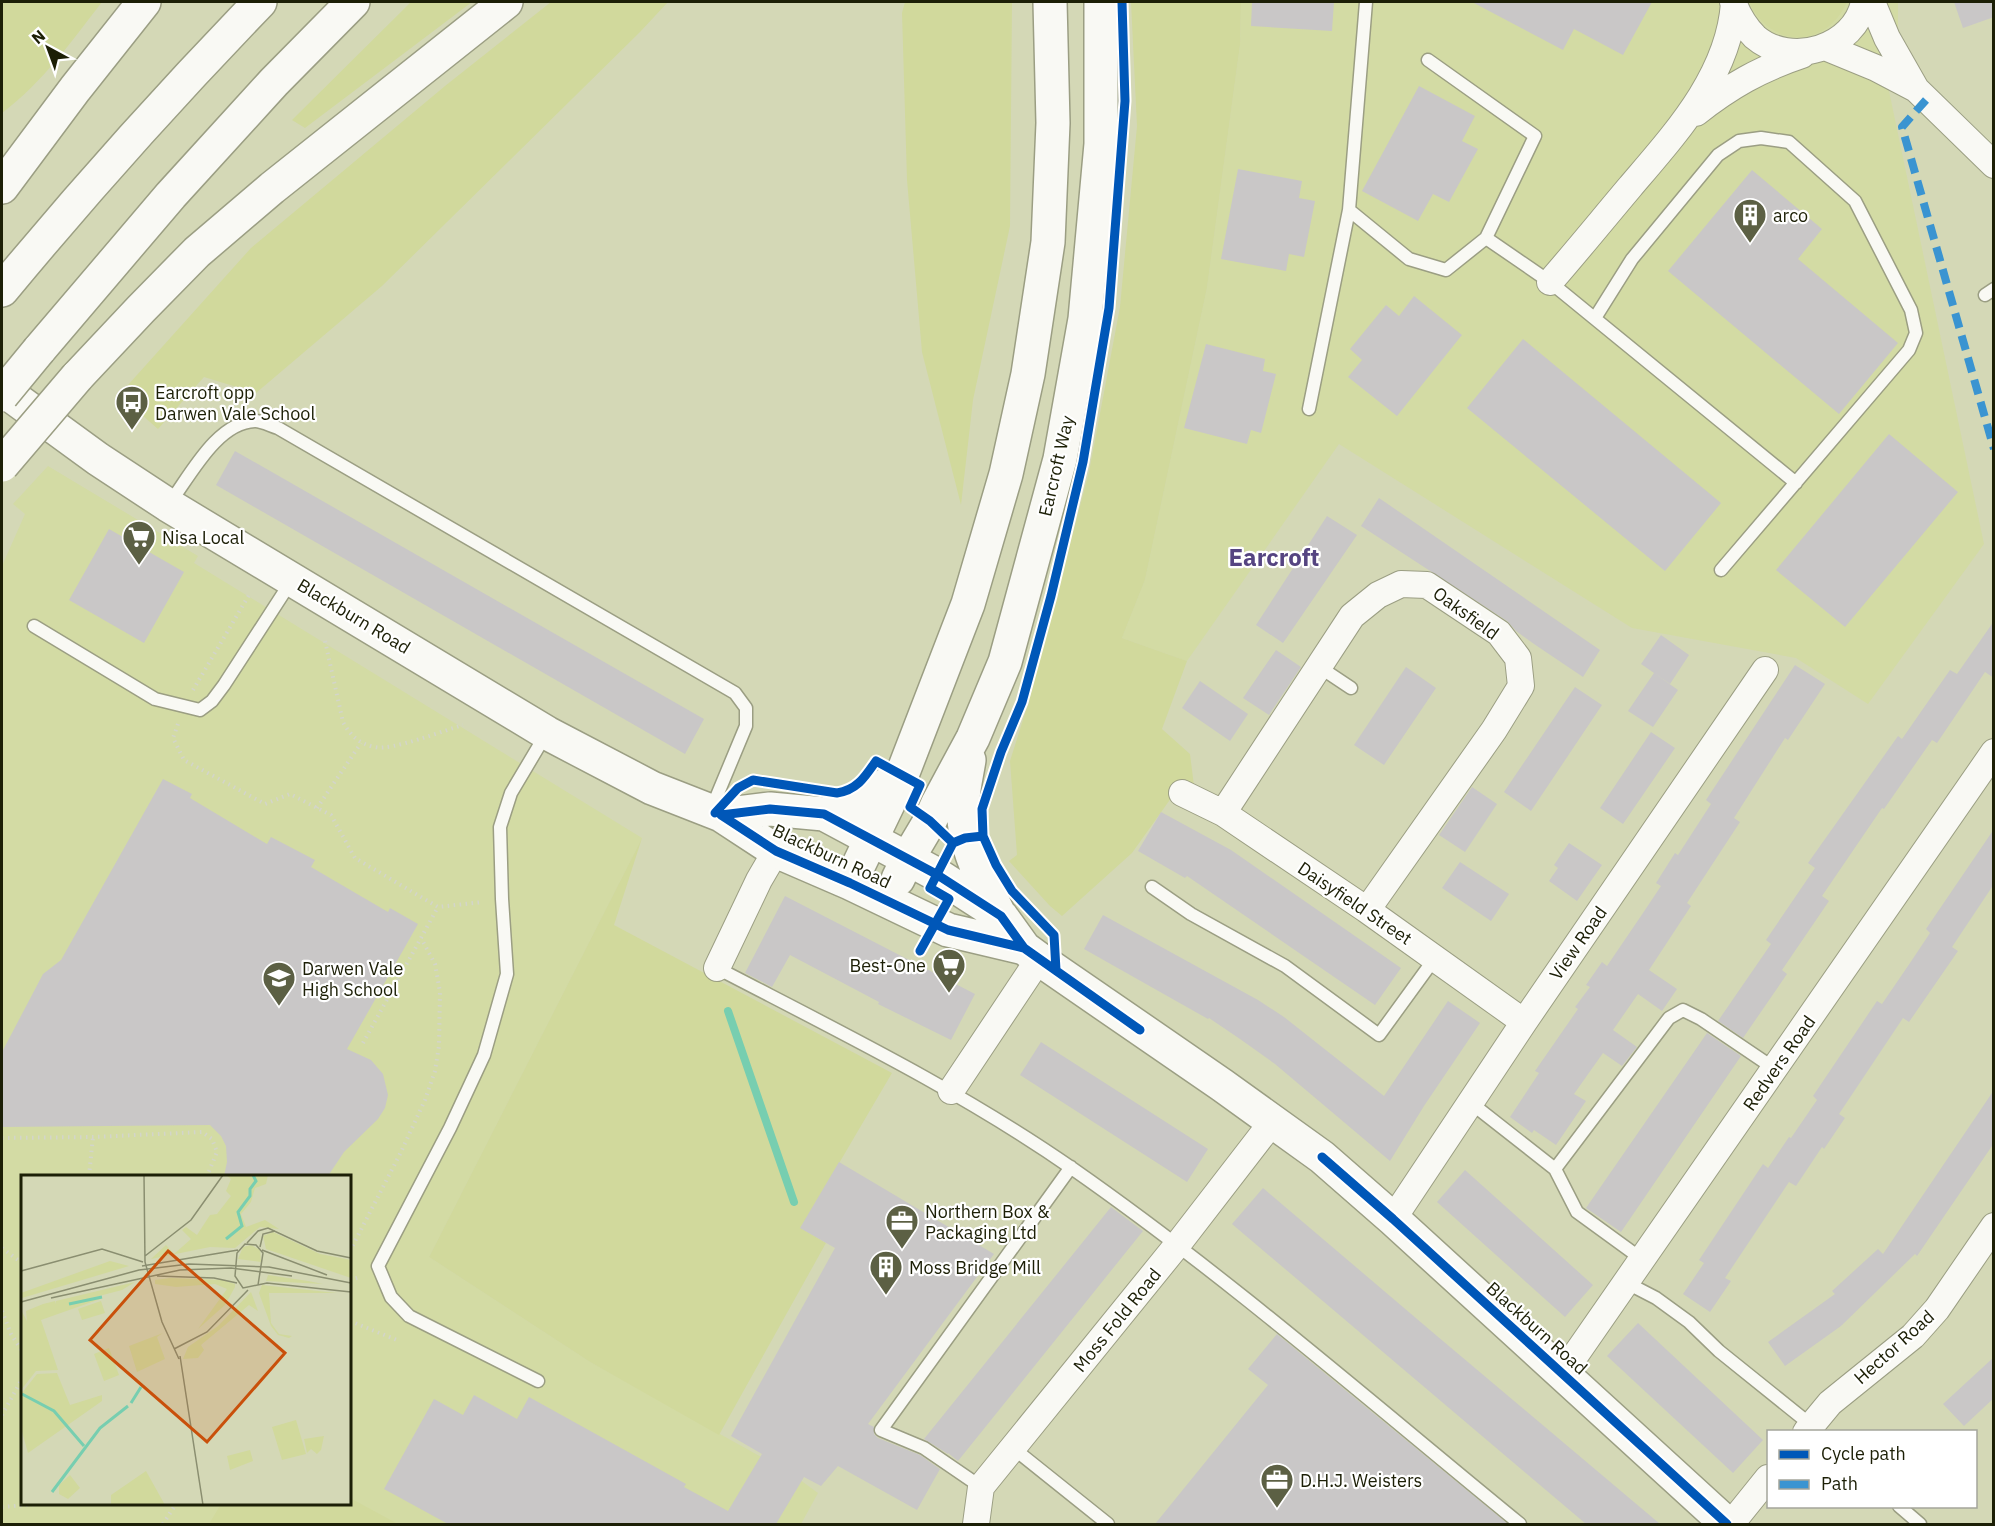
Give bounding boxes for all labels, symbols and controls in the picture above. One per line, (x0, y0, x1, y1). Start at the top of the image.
north arrow (18, 18, 78, 78)
text: N (27, 25, 49, 48)
building icon: arco (1732, 197, 1768, 244)
place label: arco (1773, 204, 1808, 227)
place label: Earcroft opp Darwen Vale School (155, 381, 315, 425)
bus stop icon: Earcroft opp Darwen Vale School (114, 384, 150, 431)
street label: Earcroft Way (1033, 413, 1079, 519)
supermarket icon: Nisa Local (121, 519, 157, 566)
place label: Nisa Local (162, 526, 244, 549)
district label: Earcroft (1228, 541, 1320, 573)
street label: Blackburn Road (293, 573, 415, 659)
street label: Oaksfield (1429, 581, 1503, 645)
street label: Blackburn Road (769, 819, 895, 893)
street label: Daisyfield Street (1294, 856, 1416, 950)
street label: View Road (1544, 902, 1612, 984)
supermarket icon: Best-One (931, 947, 967, 994)
place label: Best-One (849, 954, 926, 977)
place label: Darwen Vale High School (302, 957, 403, 1001)
school or university icon: Darwen Vale High School (261, 960, 297, 1007)
street label: Redvers Road (1738, 1011, 1820, 1115)
inset map (21, 1175, 351, 1505)
place label: Northern Box & Packaging Ltd (925, 1200, 1050, 1244)
office icon: Northern Box & Packaging Ltd (884, 1203, 920, 1250)
building icon: Moss Bridge Mill (868, 1249, 904, 1296)
place label: Moss Bridge Mill (909, 1256, 1041, 1279)
street label: Moss Fold Road (1068, 1263, 1166, 1377)
street label: Blackburn Road (1482, 1277, 1592, 1379)
street label: Hector Road (1849, 1305, 1939, 1389)
legend (1767, 1430, 1977, 1508)
text: Cycle path (1821, 1442, 1906, 1465)
office icon: D.H.J. Weisters (1259, 1462, 1295, 1509)
place label: D.H.J. Weisters (1300, 1469, 1422, 1492)
text: Path (1821, 1472, 1858, 1495)

